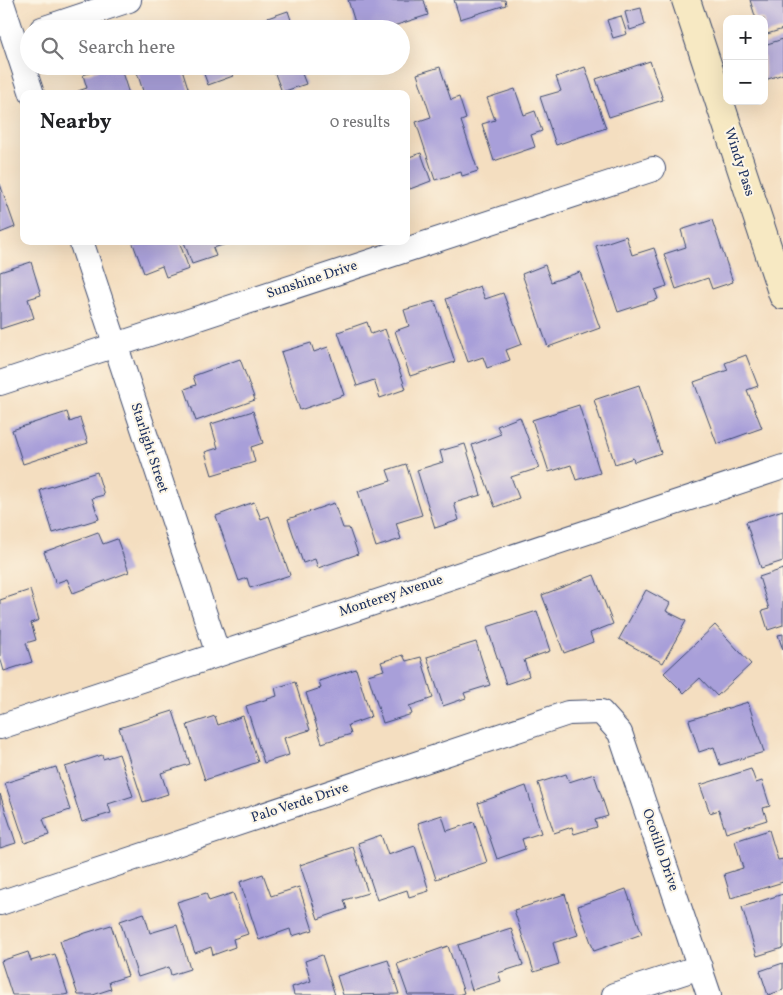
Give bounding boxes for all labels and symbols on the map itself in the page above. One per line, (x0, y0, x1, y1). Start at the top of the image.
street label: Windy Pass (719, 125, 759, 199)
street label: Sunshine Drive (264, 256, 360, 304)
street label: Starlight Street (125, 400, 173, 496)
street label: Monterey Avenue (337, 570, 446, 622)
street label: Palo Verde Drive (249, 778, 352, 828)
street label: Ocotillo Drive (637, 806, 683, 894)

